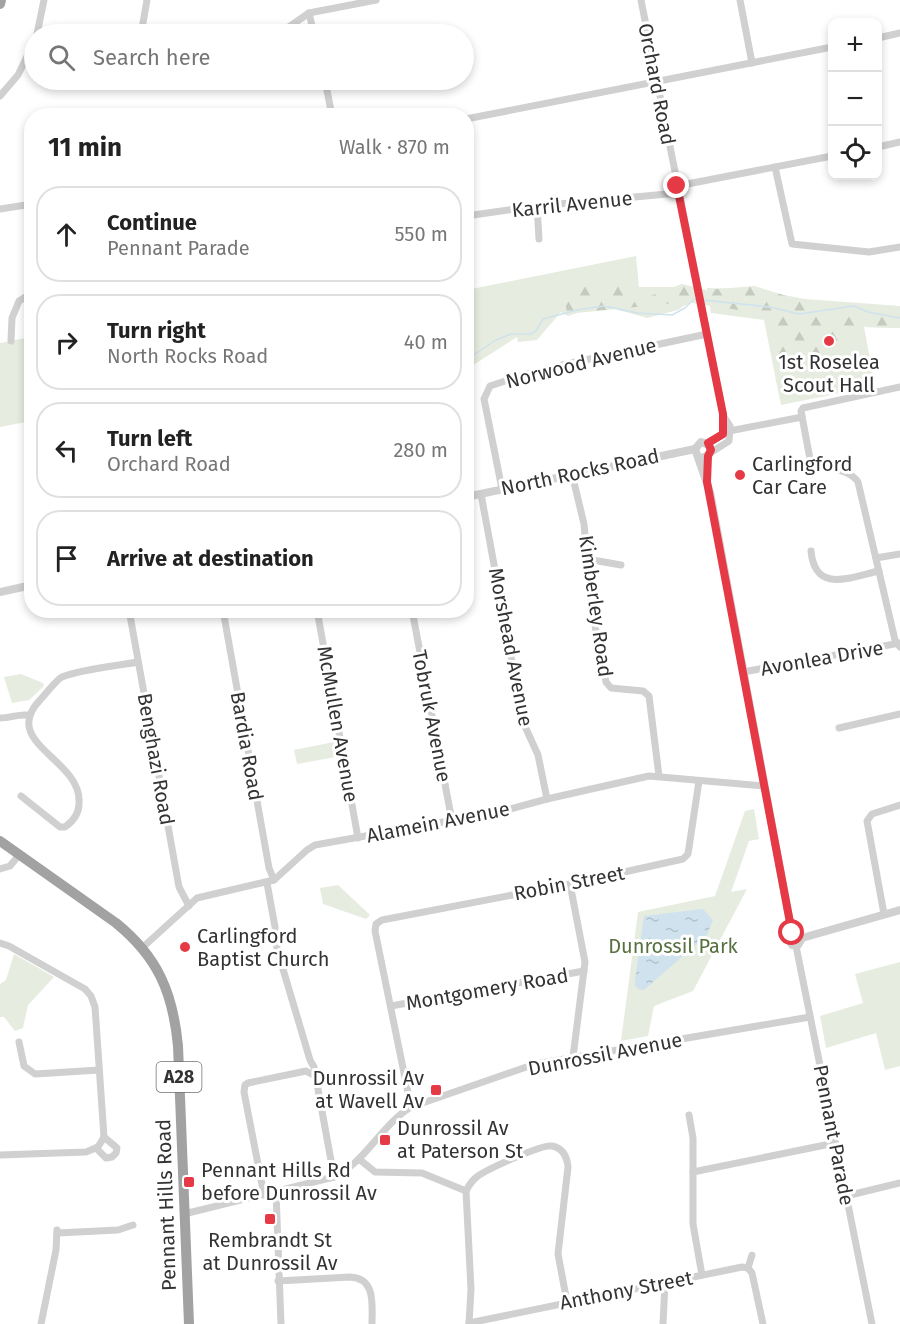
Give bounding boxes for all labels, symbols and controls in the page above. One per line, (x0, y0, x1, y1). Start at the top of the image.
map controls (828, 18, 882, 180)
button: + (828, 18, 882, 72)
street label: Orchard Road (633, 21, 681, 147)
search box (24, 24, 474, 90)
icon: search (45, 41, 78, 74)
text: Search here (93, 44, 211, 71)
button: − (828, 72, 882, 126)
button: locate (828, 126, 882, 180)
text: 11 min (48, 132, 122, 163)
text: Walk · 870 m (339, 135, 450, 159)
route end (663, 172, 689, 198)
street label: Karril Avenue (511, 186, 633, 222)
text: Continue (107, 209, 197, 236)
icon: ahead (50, 218, 83, 251)
text: 550 m (394, 222, 448, 246)
text: Pennant Parade (107, 236, 250, 260)
text: Turn right (107, 317, 206, 344)
icon: right (50, 326, 83, 359)
text: 40 m (404, 330, 448, 354)
street label: Norwood Avenue (503, 333, 659, 393)
marker: 1st Roselea Scout Hall (822, 334, 836, 348)
text: North Rocks Road (107, 344, 268, 368)
place label: 1st Roselea Scout Hall (778, 350, 880, 397)
text: Turn left (107, 425, 192, 452)
icon: left (50, 434, 83, 467)
text: 280 m (393, 438, 448, 462)
street label: North Rocks Road (499, 443, 661, 501)
text: Orchard Road (107, 452, 231, 476)
place label: Carlingford Car Care (752, 452, 852, 499)
marker: Carlingford Car Care (733, 468, 747, 482)
street label: Kimberley Road (574, 534, 618, 678)
icon: arrive (50, 542, 83, 575)
text: Arrive at destination (107, 545, 314, 572)
street label: Morshead Avenue (484, 566, 538, 728)
street label: Avonlea Drive (759, 635, 885, 681)
street label: McMullen Avenue (312, 644, 364, 804)
street label: Tobruk Avenue (407, 648, 457, 784)
street label: Bardia Road (226, 690, 268, 802)
street label: Benghazi Road (133, 691, 179, 827)
street label: Alamein Avenue (364, 796, 512, 848)
street label: Robin Street (512, 860, 627, 905)
route start (778, 919, 804, 945)
place label: Carlingford Baptist Church (197, 924, 329, 971)
park label: Dunrossil Park (608, 934, 739, 958)
marker: Carlingford Baptist Church (178, 940, 192, 954)
street label: Montgomery Road (404, 963, 570, 1015)
street label: Dunrossil Avenue (526, 1027, 684, 1081)
road number: A28 (156, 1062, 201, 1092)
street label: Pennant Parade (809, 1063, 859, 1207)
place label: Dunrossil Av at Wavell Av (312, 1066, 424, 1113)
marker: Dunrossil Av at Wavell Av (429, 1083, 443, 1097)
place label: Dunrossil Av at Paterson St (397, 1116, 524, 1163)
street label: Pennant Hills Road (151, 1119, 181, 1291)
marker: Dunrossil Av at Paterson St (378, 1133, 392, 1147)
place label: Pennant Hills Rd before Dunrossil Av (201, 1158, 377, 1205)
marker: Pennant Hills Rd before Dunrossil Av (182, 1175, 196, 1189)
marker: Rembrandt St at Dunrossil Av (263, 1212, 277, 1226)
place label: Rembrandt St at Dunrossil Av (202, 1228, 338, 1275)
street label: Anthony Street (558, 1265, 695, 1315)

